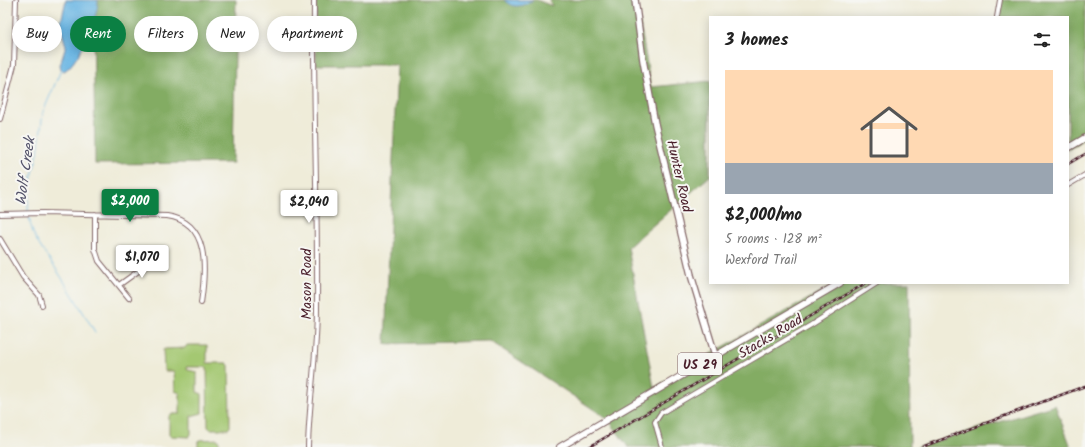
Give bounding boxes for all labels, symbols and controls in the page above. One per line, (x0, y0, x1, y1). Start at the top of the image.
chip: Buy (12, 16, 62, 52)
chip: Rent (70, 16, 126, 52)
chip: Filters (134, 16, 198, 52)
chip: New (206, 16, 259, 52)
chip: Apartment (267, 16, 357, 52)
text: 3 homes (725, 27, 788, 54)
icon: filters (1031, 29, 1053, 51)
icon: home (853, 96, 925, 168)
water label: Wolf Creek (9, 134, 43, 207)
street label: Hunter Road (660, 138, 698, 216)
pin: $2,000 (97, 189, 163, 223)
pin: $2,040 (276, 190, 342, 224)
text: $2,000 (111, 191, 149, 212)
text: $2,040 (289, 192, 329, 213)
text: $2,000/mo (725, 202, 802, 229)
text: 5 rooms · 128 m² (725, 229, 822, 250)
pin: $1,070 (109, 245, 175, 279)
text: $1,070 (125, 247, 159, 268)
street label: Mason Road (296, 247, 318, 320)
text: Wexford Trail (725, 250, 797, 271)
street label: Stacks Road (734, 308, 808, 365)
road number: US 29 (678, 353, 722, 375)

